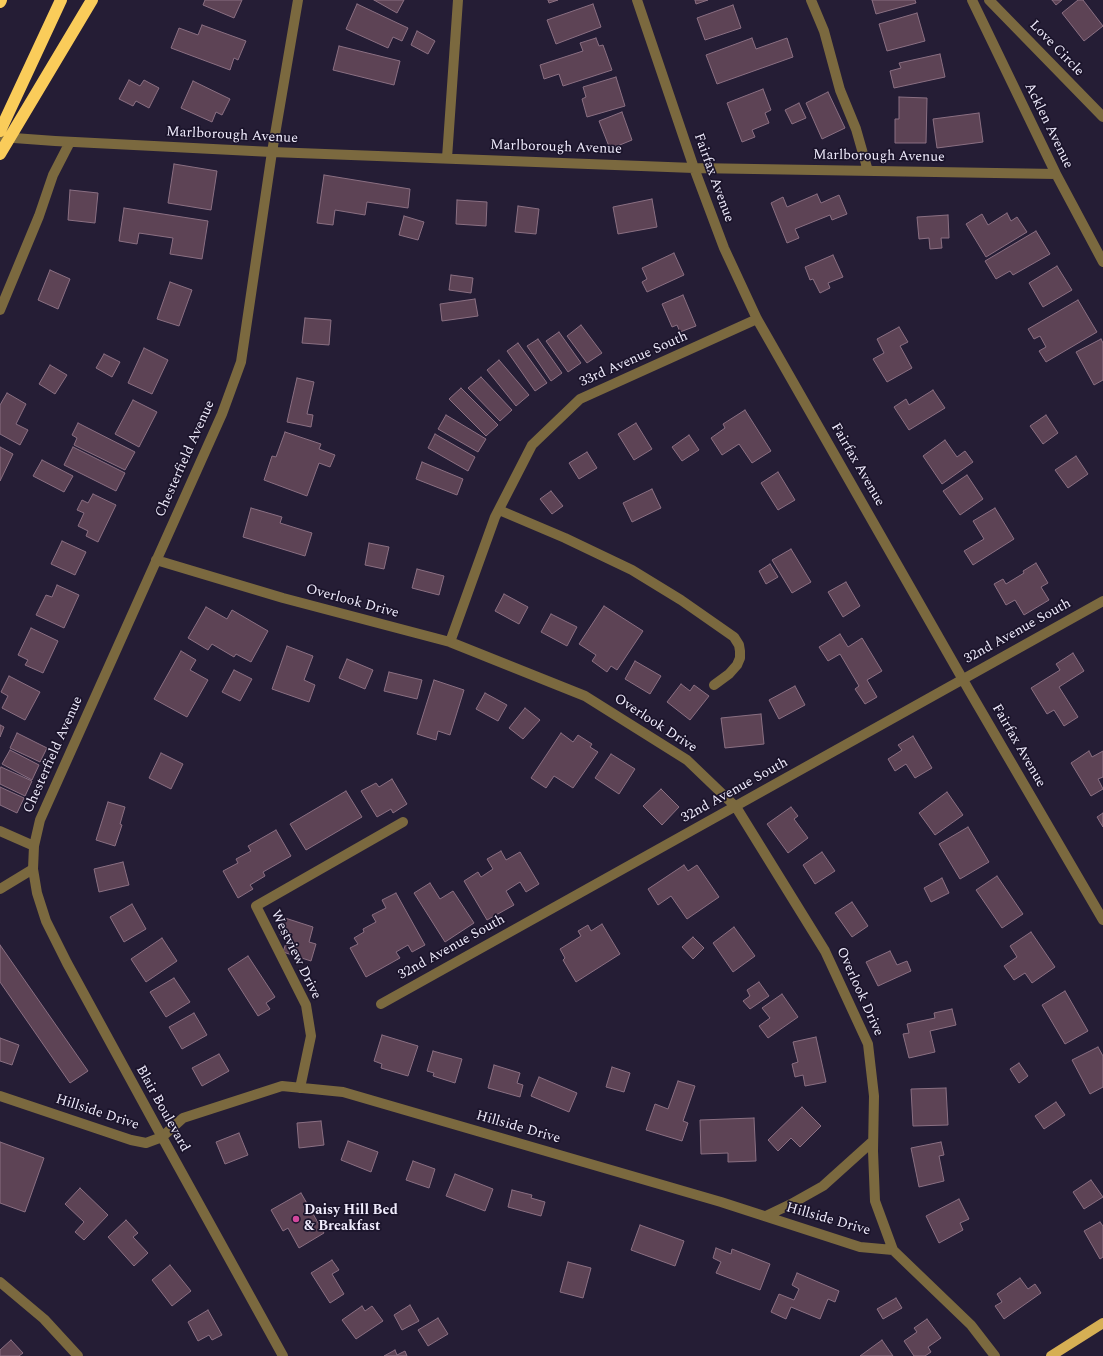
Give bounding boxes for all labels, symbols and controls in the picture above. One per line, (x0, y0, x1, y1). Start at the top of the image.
street label: Love Circle (1025, 18, 1087, 80)
street label: Acklen Avenue (1020, 80, 1076, 172)
street label: Marlborough Avenue (166, 124, 298, 148)
street label: Fairfax Avenue (689, 131, 737, 225)
street label: Marlborough Avenue (490, 137, 622, 159)
street label: Marlborough Avenue (813, 147, 945, 167)
street label: 33rd Avenue South (577, 329, 691, 391)
street label: Chesterfield Avenue (153, 398, 219, 520)
street label: Fairfax Avenue (826, 420, 888, 510)
street label: Overlook Drive (304, 582, 400, 622)
street label: 32nd Avenue South (962, 596, 1074, 668)
street label: Overlook Drive (610, 691, 700, 757)
street label: Chesterfield Avenue (21, 694, 87, 816)
street label: Fairfax Avenue (987, 701, 1049, 791)
street label: 32nd Avenue South (679, 755, 791, 827)
street label: Westview Drive (266, 908, 324, 1002)
street label: 32nd Avenue South (396, 912, 508, 984)
street label: Overlook Drive (832, 945, 886, 1039)
street label: Blair Boulevard (131, 1063, 193, 1155)
street label: Hillside Drive (53, 1092, 141, 1134)
street label: Hillside Drive (474, 1108, 562, 1148)
street label: Hillside Drive (784, 1200, 872, 1240)
place label: Daisy Hill Bed & Breakfast (304, 1203, 398, 1236)
marker: Daisy Hill Bed & Breakfast (291, 1214, 301, 1224)

